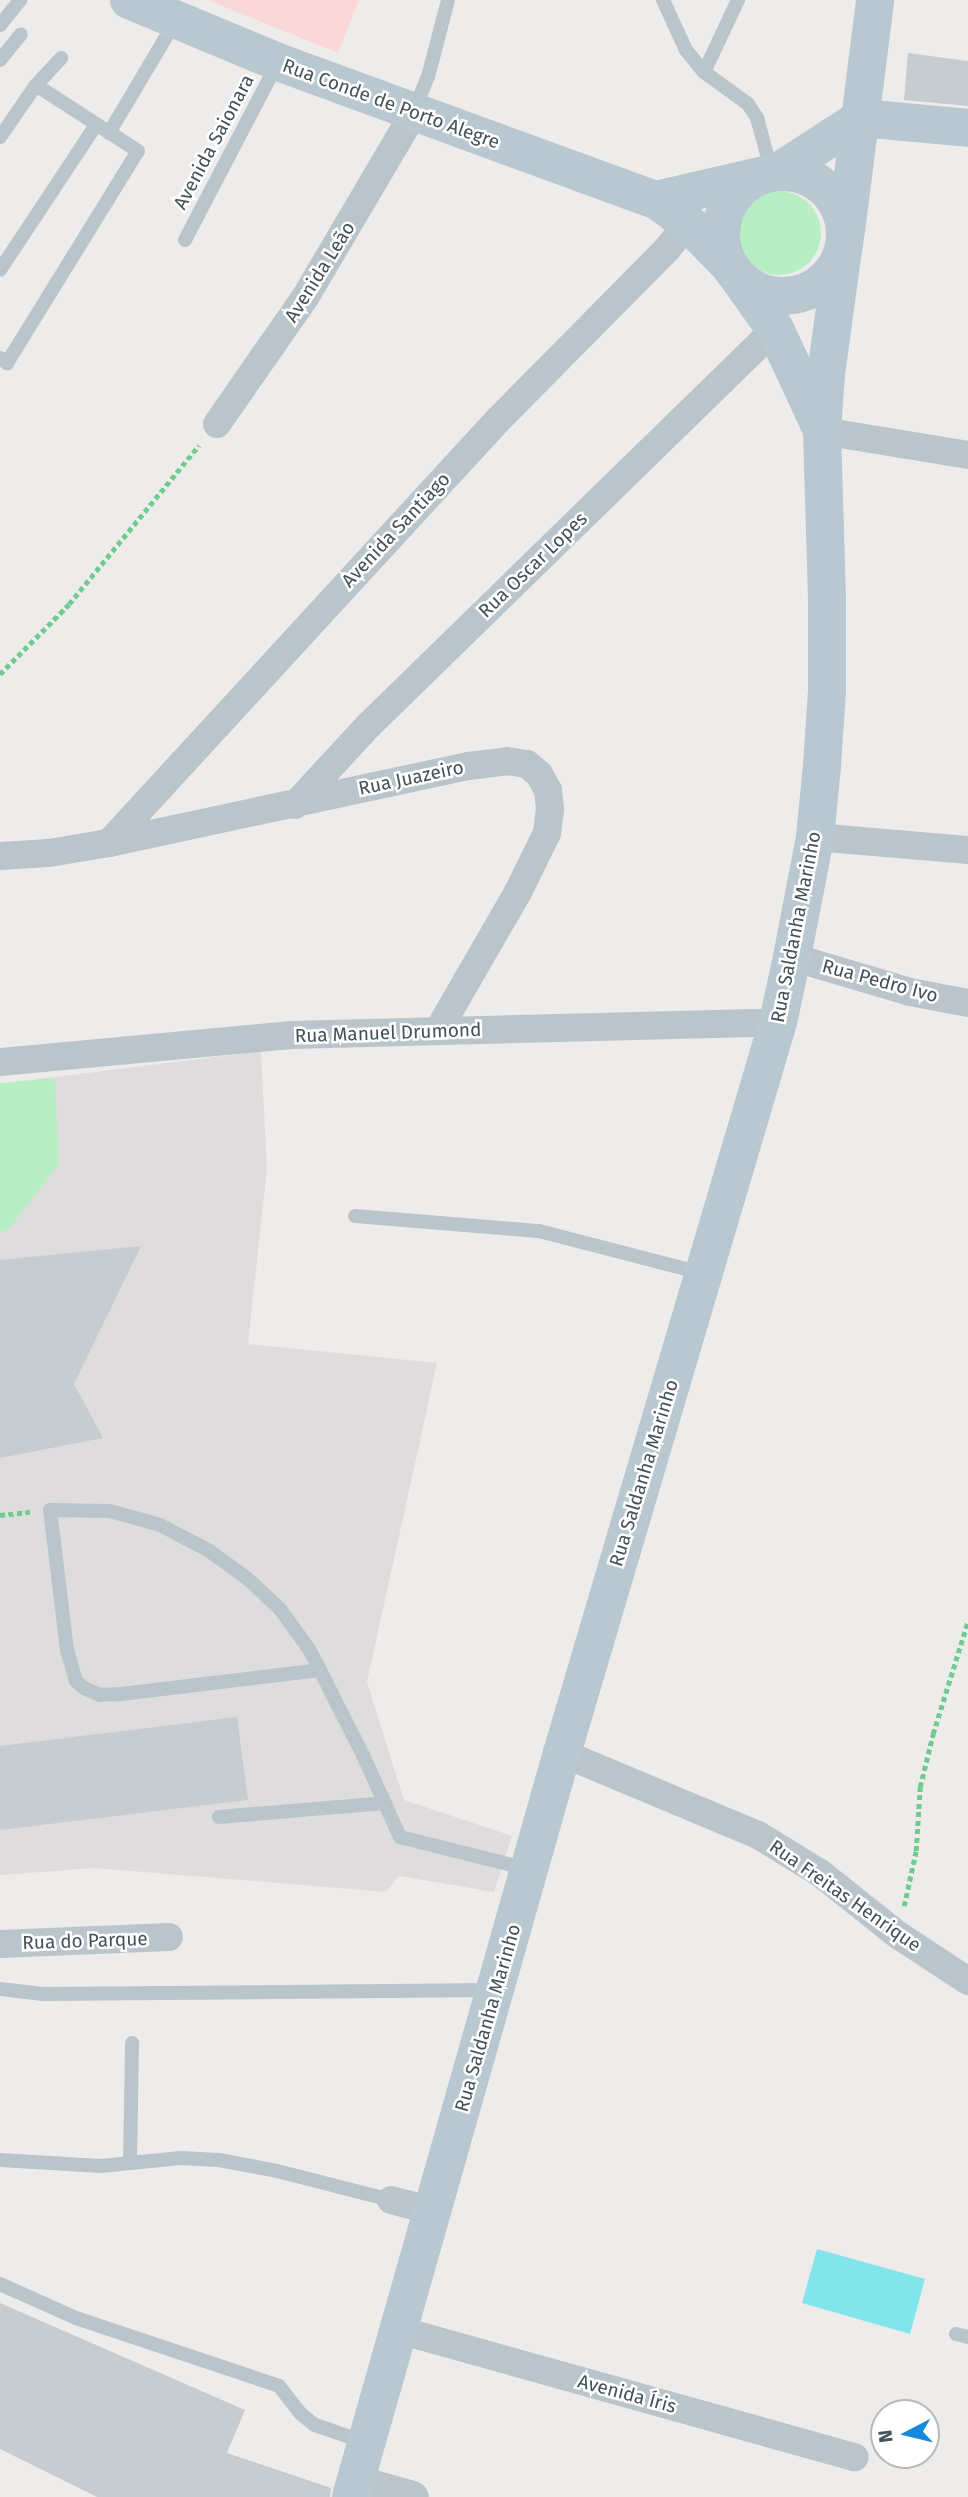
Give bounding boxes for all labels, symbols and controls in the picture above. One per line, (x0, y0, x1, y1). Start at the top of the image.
street label: Rua Conde de Porto Alegre (279, 54, 503, 154)
street label: Avenida Saionara (169, 71, 259, 213)
street label: Avenida Leão (280, 217, 360, 327)
street label: Avenida Santiago (337, 468, 455, 592)
street label: Rua Oscar Lopes (474, 507, 592, 623)
street label: Rua Juazeiro (356, 756, 466, 800)
street label: Rua Saldanha Marinho (766, 829, 826, 1025)
street label: Rua Pedro Ivo (820, 955, 940, 1007)
street label: Rua Manuel Drumond (294, 1018, 482, 1048)
street label: Rua Saldanha Marinho (605, 1377, 683, 1569)
street label: Rua Freitas Henrique (765, 1835, 925, 1957)
street label: Rua Saldanha Marinho (450, 1921, 526, 2115)
street label: Rua do Parque (22, 1927, 148, 1955)
street label: Avenida Íris (575, 2370, 679, 2418)
north arrow (870, 2399, 940, 2469)
text: N (873, 2429, 898, 2444)

